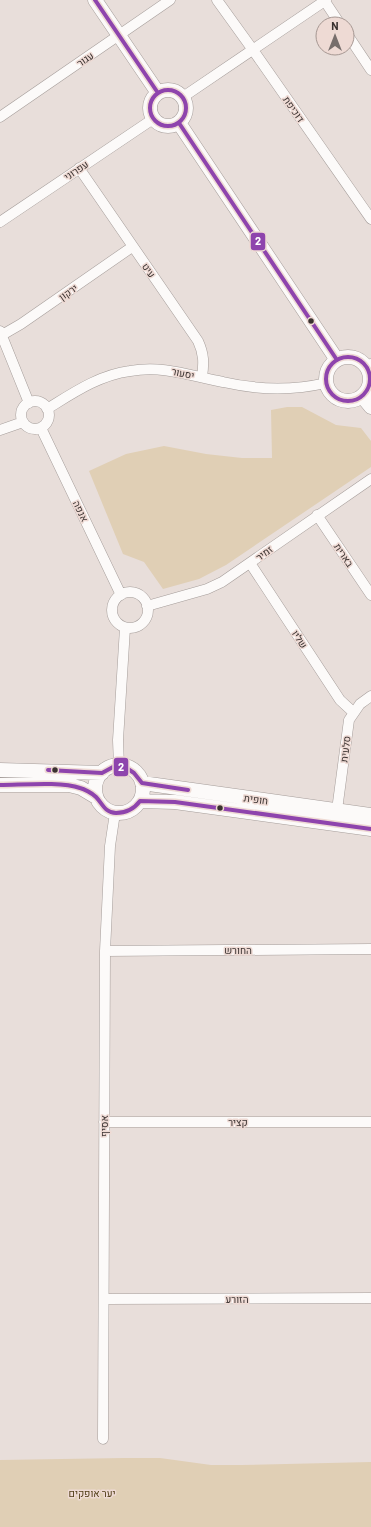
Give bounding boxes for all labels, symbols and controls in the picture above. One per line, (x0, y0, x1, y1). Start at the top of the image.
north arrow (315, 16, 355, 56)
text: N (331, 19, 339, 32)
street label: עגור (74, 49, 96, 69)
street label: דוכיפת (281, 94, 307, 124)
street label: עפרוני (62, 158, 90, 182)
line badge: 2 (250, 232, 266, 251)
text: 2 (255, 234, 261, 247)
street label: עיט (140, 260, 158, 280)
street label: ירקון (56, 281, 80, 303)
unlabelled marker (306, 316, 316, 326)
street label: יסעור (170, 365, 196, 381)
street label: אנפה (71, 498, 91, 524)
street label: בארית (332, 541, 357, 570)
street label: זמיר (253, 543, 275, 563)
street label: שליו (290, 628, 310, 650)
street label: סלעית (337, 735, 353, 763)
line badge: 2 (113, 757, 129, 777)
text: 2 (118, 760, 124, 773)
unlabelled marker (50, 765, 60, 775)
street label: חופית (243, 791, 269, 807)
unlabelled marker (215, 803, 225, 813)
street label: החורש (224, 944, 252, 956)
street label: אסיף (98, 1115, 110, 1137)
street label: קציר (228, 1116, 248, 1128)
street label: הזורע (225, 1293, 249, 1305)
park label: יער אופקים (69, 1487, 115, 1499)

